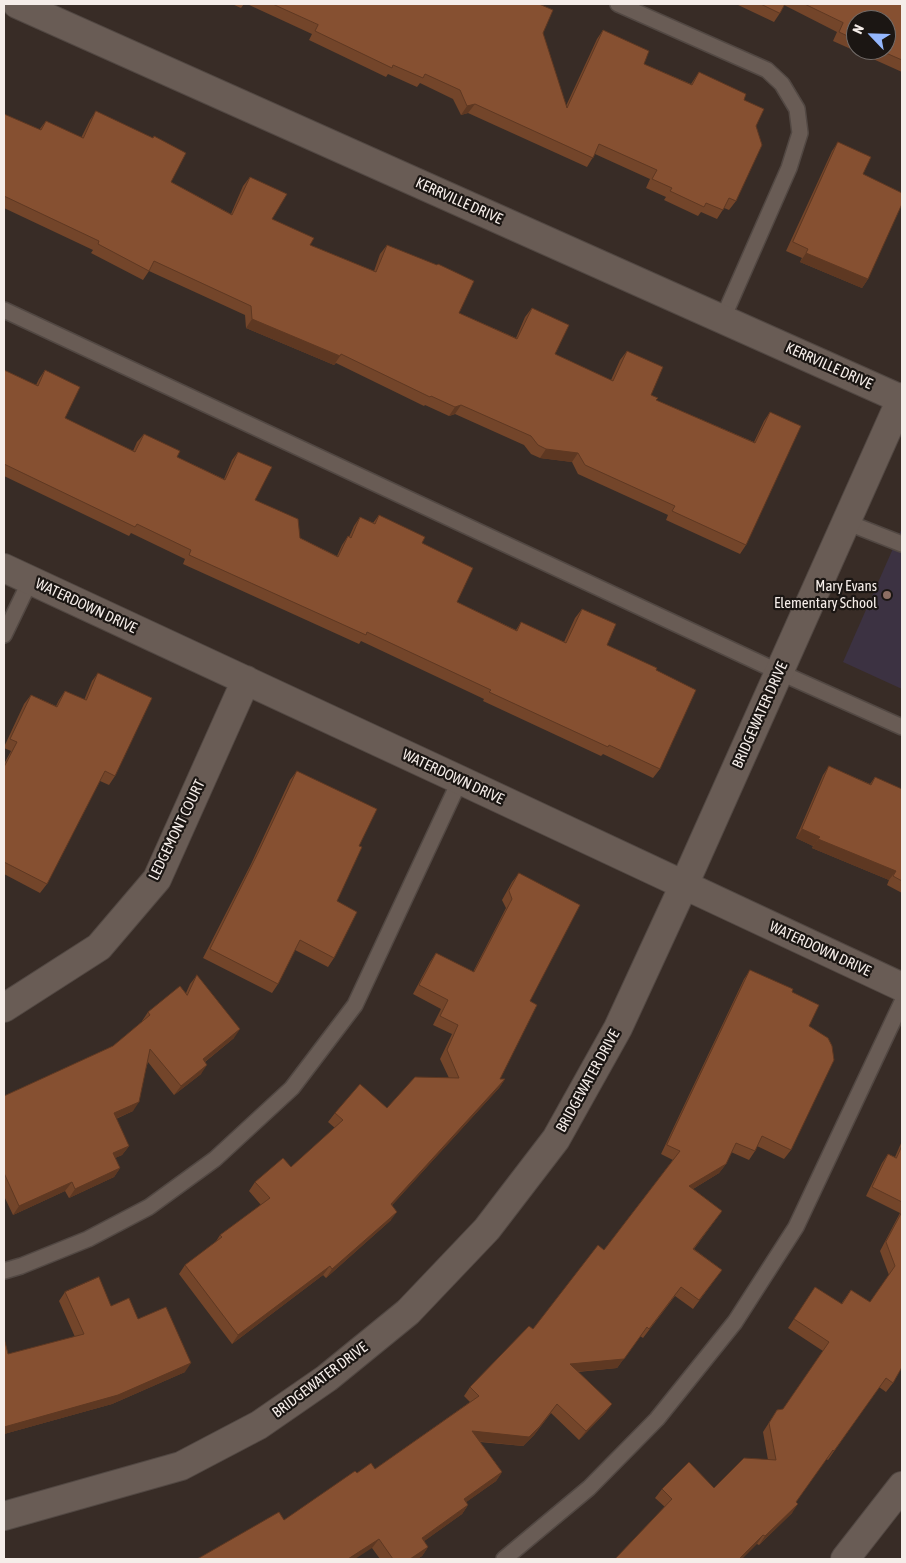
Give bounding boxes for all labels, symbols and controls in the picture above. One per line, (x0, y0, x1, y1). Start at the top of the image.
north arrow (846, 10, 896, 60)
text: N (849, 22, 867, 36)
street label: KERRVILLE DRIVE (413, 174, 505, 228)
street label: KERRVILLE DRIVE (783, 339, 875, 393)
street label: WATERDOWN DRIVE (32, 575, 140, 637)
place label: Mary Evans Elementary School (774, 577, 877, 612)
marker: Mary Evans Elementary School (881, 589, 893, 601)
street label: BRIDGEWATER DRIVE (728, 659, 792, 771)
street label: WATERDOWN DRIVE (399, 746, 507, 808)
street label: LEDGEMONT COURT (145, 777, 209, 883)
street label: WATERDOWN DRIVE (766, 918, 874, 980)
street label: BRIDGEWATER DRIVE (552, 1027, 624, 1135)
street label: BRIDGEWATER DRIVE (269, 1338, 371, 1422)

